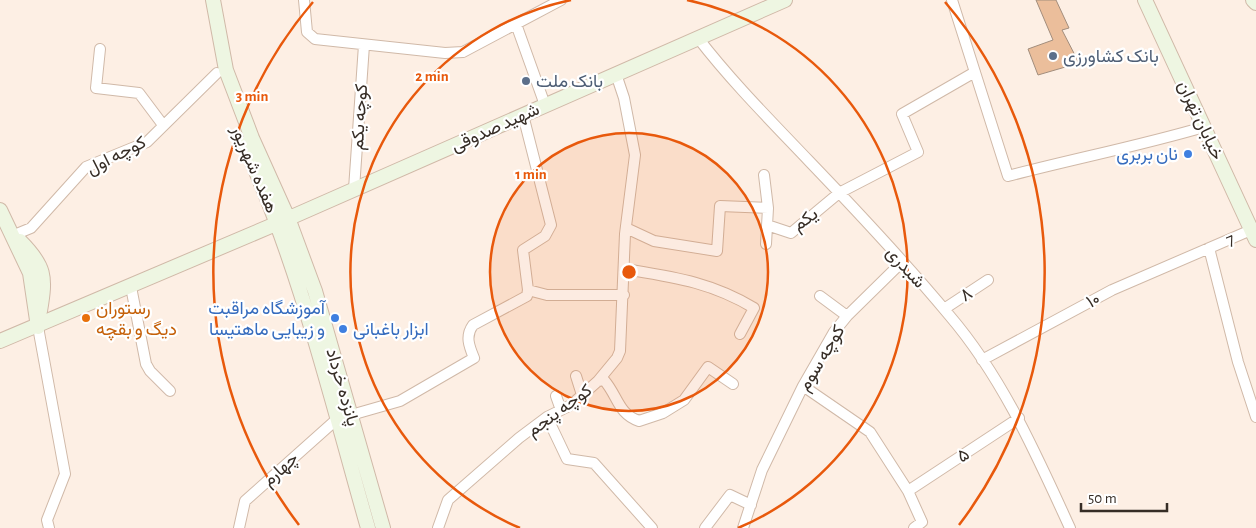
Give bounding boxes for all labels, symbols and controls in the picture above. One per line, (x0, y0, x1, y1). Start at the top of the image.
place label: بانک کشاورزی (1063, 48, 1159, 67)
marker: بانک کشاورزی (1047, 50, 1059, 62)
text: 2 min (415, 69, 449, 84)
place label: بانک ملت (536, 73, 603, 91)
marker: بانک ملت (520, 75, 532, 87)
street label: خیابان تهران (1173, 78, 1226, 163)
street label: کوچه یکم (349, 83, 373, 151)
text: 3 min (236, 89, 268, 104)
street label: شهید صدوقی (448, 100, 543, 156)
street label: هفده شهریور (226, 122, 281, 216)
street label: کوچه اول (84, 133, 150, 180)
place label: نان بربری (1116, 146, 1178, 165)
marker: نان بربری (1182, 148, 1194, 160)
text: 1 min (515, 167, 547, 182)
street label: یکم (790, 205, 823, 236)
street label: 7 (1223, 230, 1237, 250)
street label: شبدری (881, 243, 928, 293)
centre of rings (620, 263, 638, 281)
street label: ۸ (957, 284, 976, 305)
street label: ۱۰ (1084, 290, 1103, 312)
place label: آموزشگاه مراقبت و زیبایی ماهتیسا (208, 299, 327, 340)
place label: رستوران دیگ و بقچه (96, 300, 177, 341)
marker: رستوران دیگ و بقچه (80, 312, 92, 324)
marker: آموزشگاه مراقبت و زیبایی ماهتیسا (329, 312, 341, 324)
place label: ابزار باغبانی (353, 321, 429, 340)
street label: کوچه سوم (795, 322, 850, 396)
marker: ابزار باغبانی (337, 323, 349, 335)
street label: پانزده خرداد (320, 346, 362, 429)
street label: کوچه پنجم (524, 381, 597, 442)
street label: ۵ (954, 445, 973, 466)
street label: چهارم (259, 449, 303, 492)
scale bar (1081, 480, 1167, 512)
text: 50 m (1088, 491, 1117, 506)

